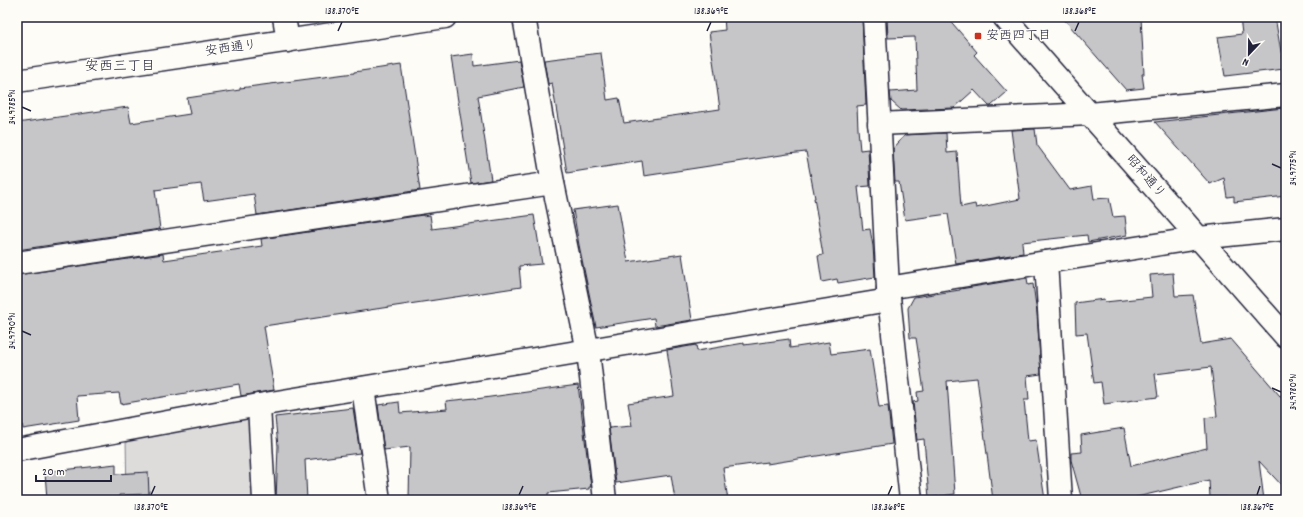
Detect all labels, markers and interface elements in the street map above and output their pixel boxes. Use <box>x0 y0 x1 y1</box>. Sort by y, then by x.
text: 138.370°E <box>325 5 359 19</box>
text: 138.369°E <box>694 5 728 19</box>
text: 138.368°E <box>1062 5 1096 19</box>
place label: 安西四丁目 <box>986 27 1051 46</box>
marker: 安西四丁目 <box>973 31 983 41</box>
north arrow <box>1229 34 1269 74</box>
street label: 安西通り <box>204 36 258 62</box>
text: N <box>1240 53 1252 70</box>
district label: 安西三丁目 <box>85 57 155 77</box>
text: 34.9785°N <box>6 89 20 125</box>
text: 34.9775°N <box>1287 150 1301 186</box>
street label: 昭和通り <box>1121 151 1169 203</box>
text: 34.9790°N <box>6 313 20 349</box>
text: 34.9780°N <box>1287 374 1301 410</box>
scale bar <box>36 457 111 483</box>
text: 20 m <box>42 464 65 481</box>
text: 138.370°E <box>134 501 168 515</box>
text: 138.369°E <box>502 501 536 515</box>
text: 138.368°E <box>871 501 905 515</box>
text: 138.367°E <box>1240 501 1274 515</box>

